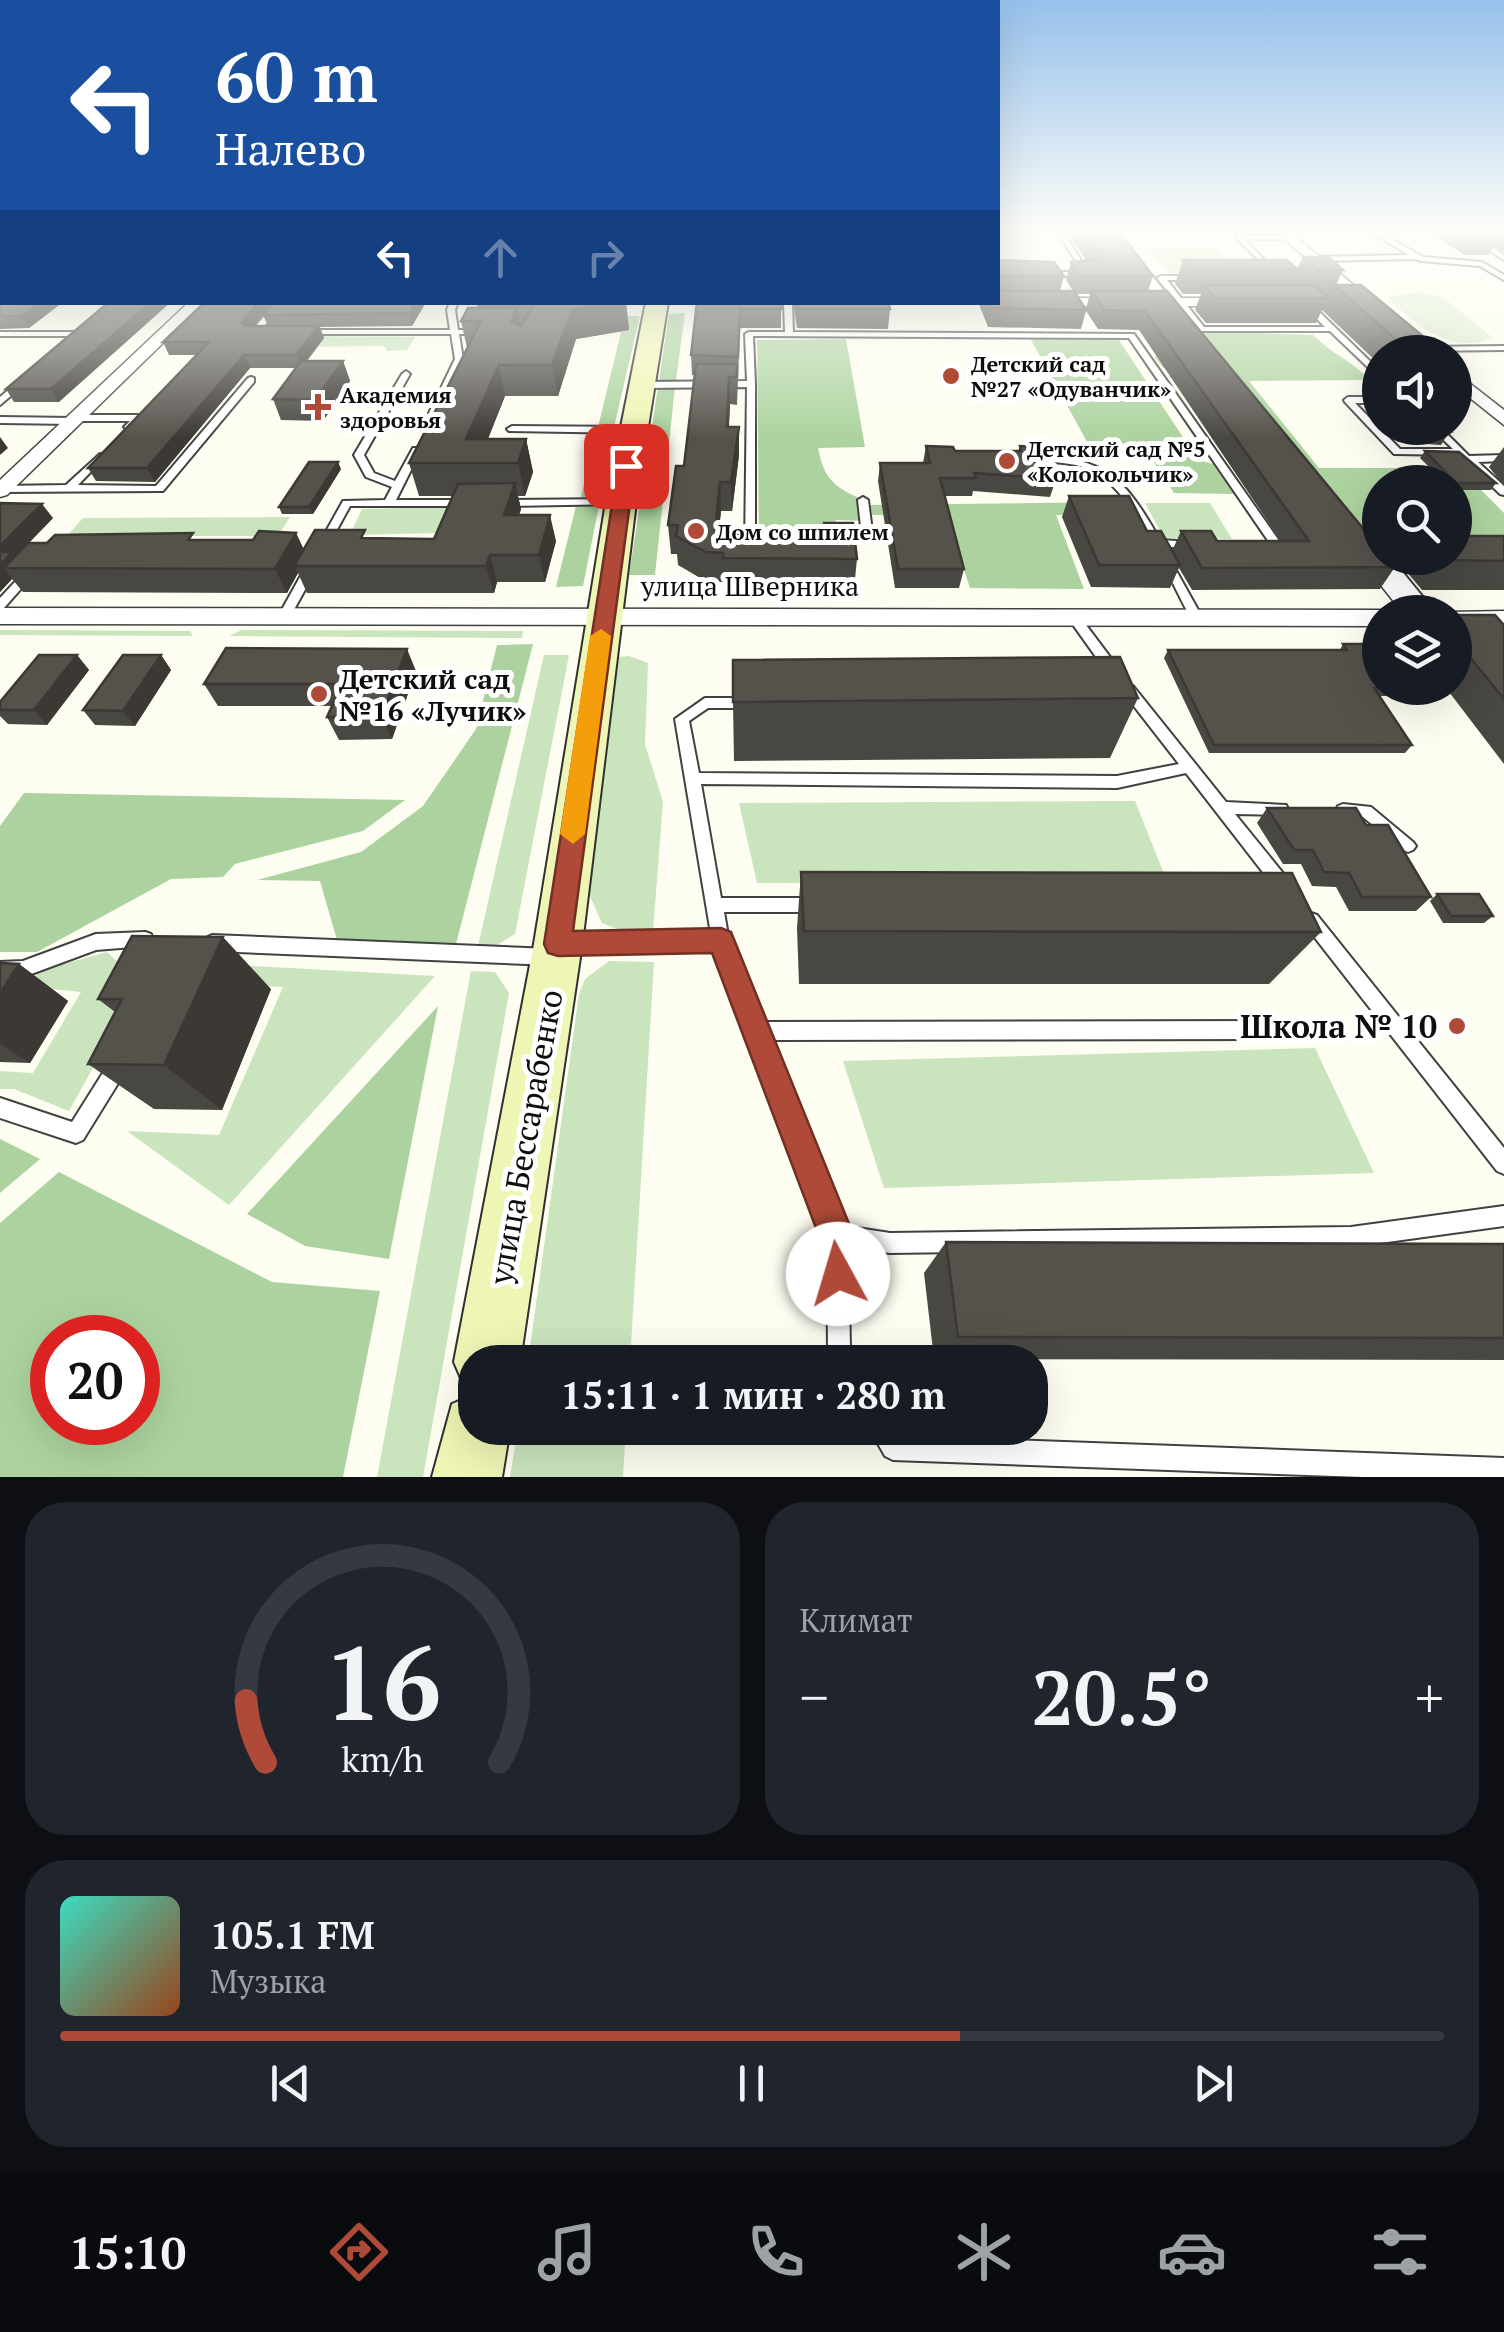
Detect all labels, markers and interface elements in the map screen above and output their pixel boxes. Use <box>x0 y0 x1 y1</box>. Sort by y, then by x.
text: 60 m <box>215 29 378 122</box>
icon: left <box>50 40 180 170</box>
text: Налево <box>215 118 366 178</box>
icon: left <box>368 230 423 285</box>
icon: ahead <box>473 230 528 285</box>
icon: right <box>578 230 633 285</box>
map controls <box>1362 335 1472 705</box>
button: sound <box>1362 335 1472 445</box>
place label: Детский сад №27 «Одуванчик» <box>971 349 1171 403</box>
marker: Детский сад №27 «Одуванчик» <box>940 365 962 387</box>
place label: Академия здоровья <box>340 380 452 434</box>
marker: Академия здоровья <box>305 394 331 420</box>
pin <box>584 424 669 509</box>
place label: Детский сад №5 «Колокольчик» <box>1027 434 1206 488</box>
icon: arrive <box>599 439 654 494</box>
marker: Детский сад №5 «Колокольчик» <box>996 450 1018 472</box>
button: search <box>1362 465 1472 575</box>
place label: Дом со шпилем <box>716 517 889 546</box>
marker: Дом со шпилем <box>685 520 707 542</box>
street label: улица Шверника <box>640 567 859 604</box>
button: layers <box>1362 595 1472 705</box>
place label: Детский сад №16 «Лучик» <box>339 660 526 729</box>
marker: Детский сад №16 «Лучик» <box>308 683 330 705</box>
street label: улица Бессарабенко <box>478 986 572 1289</box>
place label: Школа № 10 <box>1240 1005 1437 1047</box>
marker: Школа № 10 <box>1446 1015 1468 1037</box>
position arrow <box>786 1222 890 1326</box>
speed limit sign: 20 <box>30 1315 160 1445</box>
text: 15:11 · 1 мин · 280 m <box>560 1370 946 1420</box>
text: Климат <box>800 1599 913 1641</box>
text: 16 <box>323 1612 441 1750</box>
text: 20.5° <box>1032 1647 1212 1746</box>
text: − <box>800 1660 829 1733</box>
text: + <box>1415 1660 1444 1733</box>
text: km/h <box>341 1735 424 1782</box>
text: 105.1 FM <box>210 1910 375 1960</box>
text: Музыка <box>210 1960 326 2002</box>
icon: previous <box>263 2056 318 2111</box>
icon: pause <box>724 2056 779 2111</box>
icon: next <box>1186 2056 1241 2111</box>
icon: directions <box>324 2217 394 2287</box>
icon: music <box>532 2217 602 2287</box>
icon: phone <box>741 2217 811 2287</box>
icon: climate <box>949 2217 1019 2287</box>
icon: car <box>1157 2217 1227 2287</box>
icon: filters <box>1365 2217 1435 2287</box>
text: 15:10 <box>69 2222 186 2282</box>

